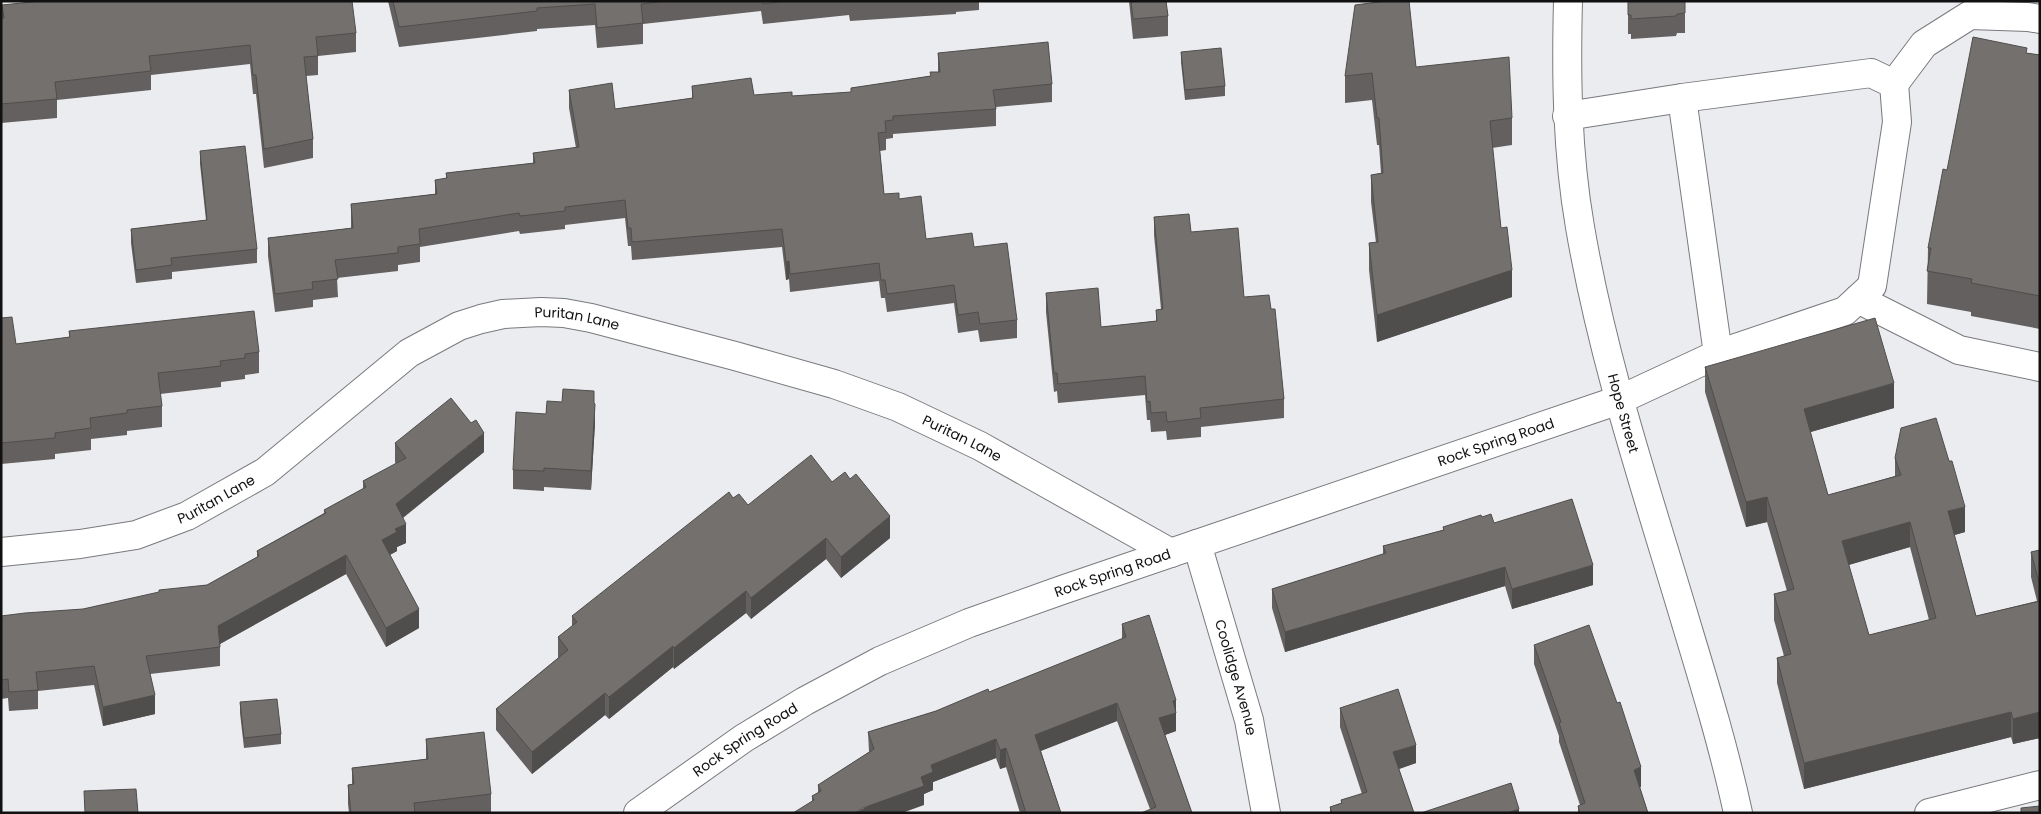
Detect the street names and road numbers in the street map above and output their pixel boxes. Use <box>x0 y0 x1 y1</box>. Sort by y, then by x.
street label: Puritan Lane <box>534 302 622 335</box>
street label: Hope Street <box>1603 371 1644 455</box>
street label: Puritan Lane <box>919 410 1006 466</box>
street label: Rock Spring Road <box>1435 413 1557 471</box>
street label: Puritan Lane <box>174 470 259 529</box>
street label: Rock Spring Road <box>1051 544 1173 602</box>
street label: Coolidge Avenue <box>1210 617 1262 737</box>
street label: Rock Spring Road <box>689 698 801 781</box>

